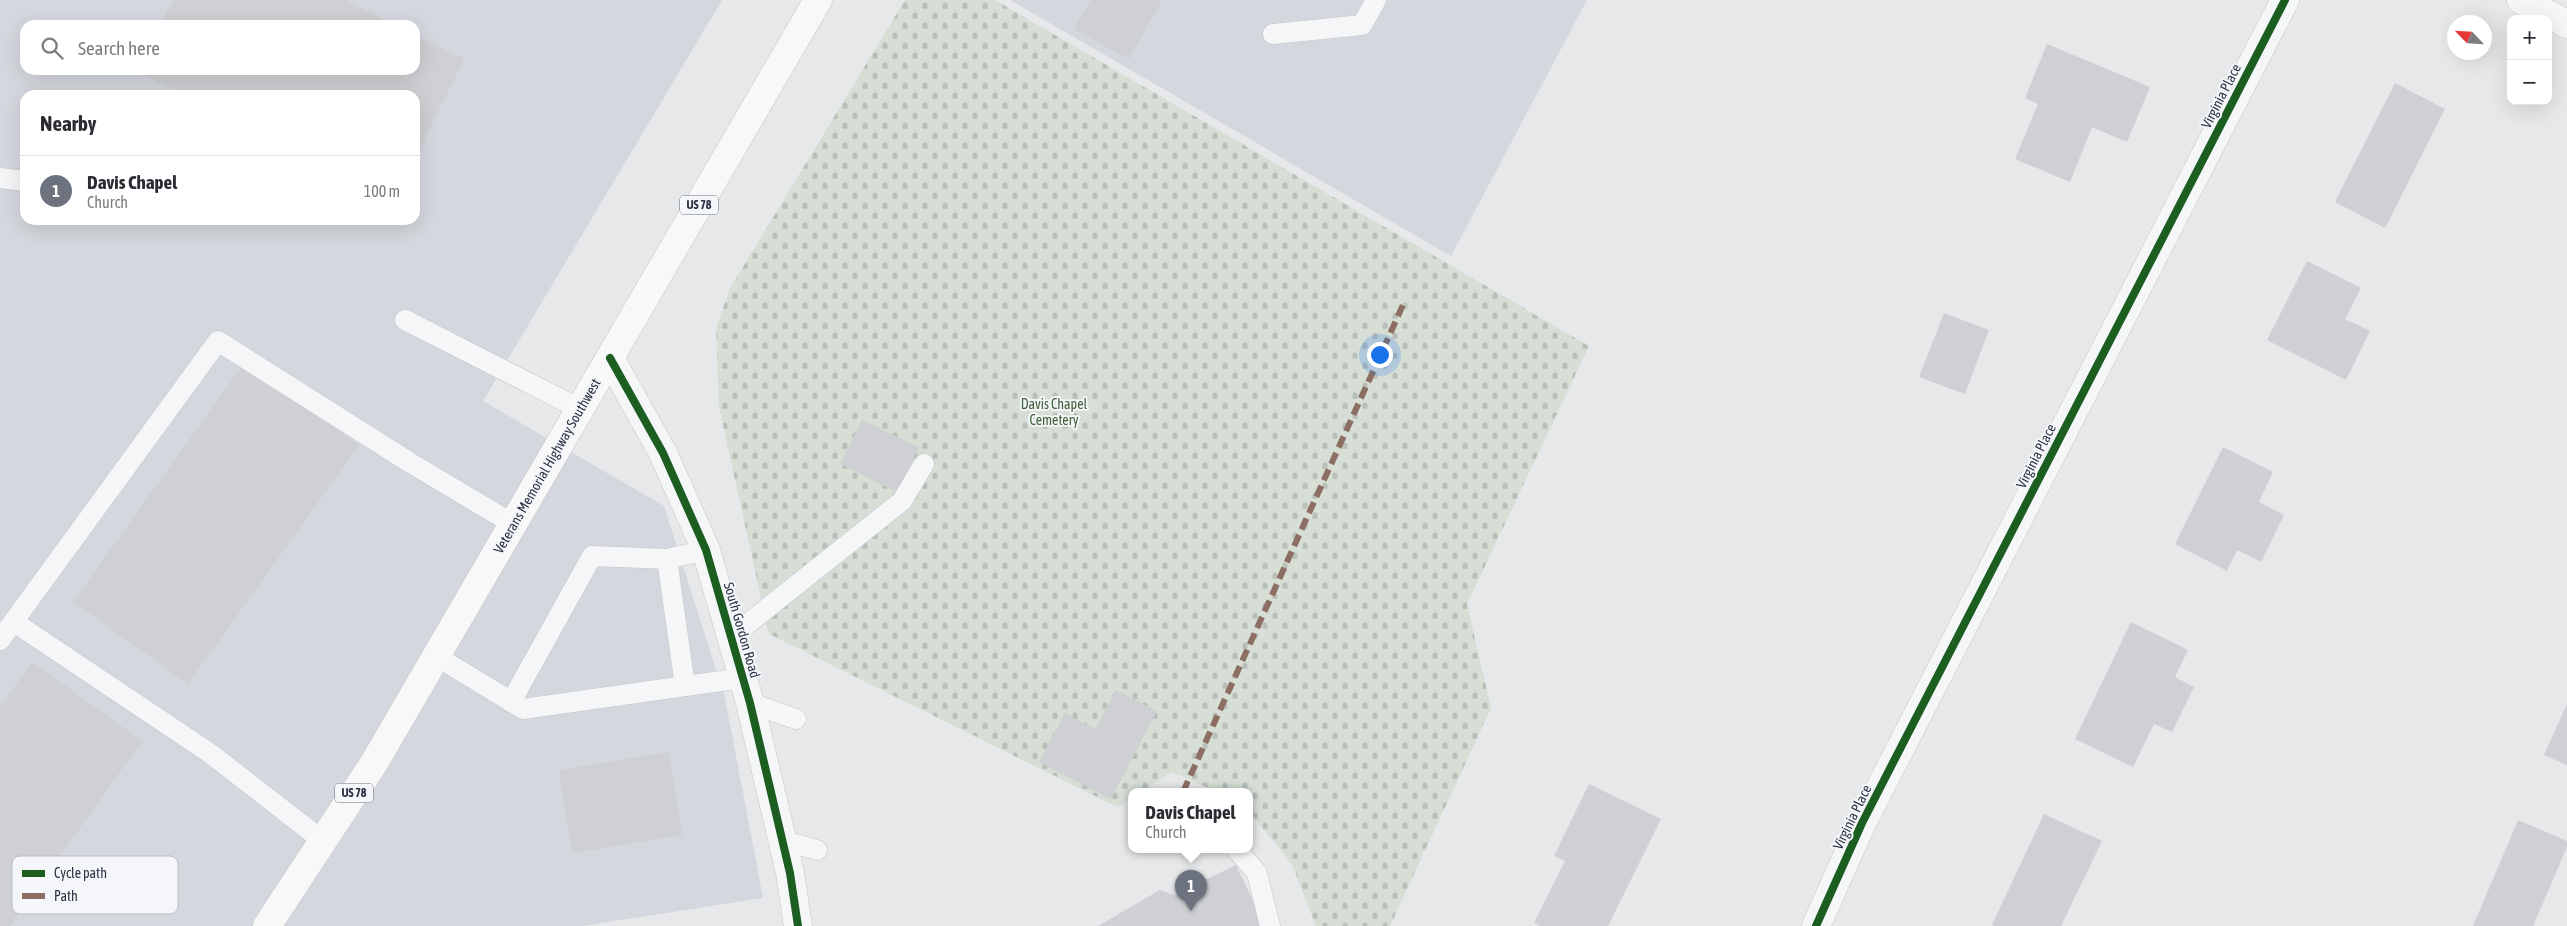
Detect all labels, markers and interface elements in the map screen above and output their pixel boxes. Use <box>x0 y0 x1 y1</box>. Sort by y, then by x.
north arrow <box>2447 15 2492 60</box>
map controls <box>2507 15 2552 105</box>
button: + <box>2507 15 2552 60</box>
search box <box>20 20 420 75</box>
icon: search <box>38 34 66 62</box>
text: Search here <box>78 37 160 59</box>
button: − <box>2507 60 2552 105</box>
street label: Virginia Place <box>2198 61 2244 131</box>
text: Nearby <box>40 111 96 135</box>
text: Davis Chapel <box>87 171 177 193</box>
text: 1 <box>52 182 60 200</box>
text: 100 m <box>364 182 400 200</box>
text: Church <box>87 193 128 211</box>
road number: US 78 <box>680 196 718 214</box>
your location <box>1367 342 1393 368</box>
street label: Veterans Memorial Highway Southwest <box>490 376 604 556</box>
park label: Davis Chapel Cemetery <box>1021 396 1088 428</box>
street label: Virginia Place <box>2013 421 2059 491</box>
street label: South Gordon Road <box>721 580 763 680</box>
street label: Virginia Place <box>1829 782 1875 852</box>
road number: US 78 <box>335 784 373 802</box>
popup <box>1128 788 1253 853</box>
text: Davis Chapel <box>1145 801 1236 823</box>
text: Church <box>1145 823 1186 841</box>
legend <box>12 856 178 914</box>
text: Cycle path <box>54 865 107 881</box>
pin: 1 <box>1175 870 1207 911</box>
text: Path <box>54 888 78 904</box>

